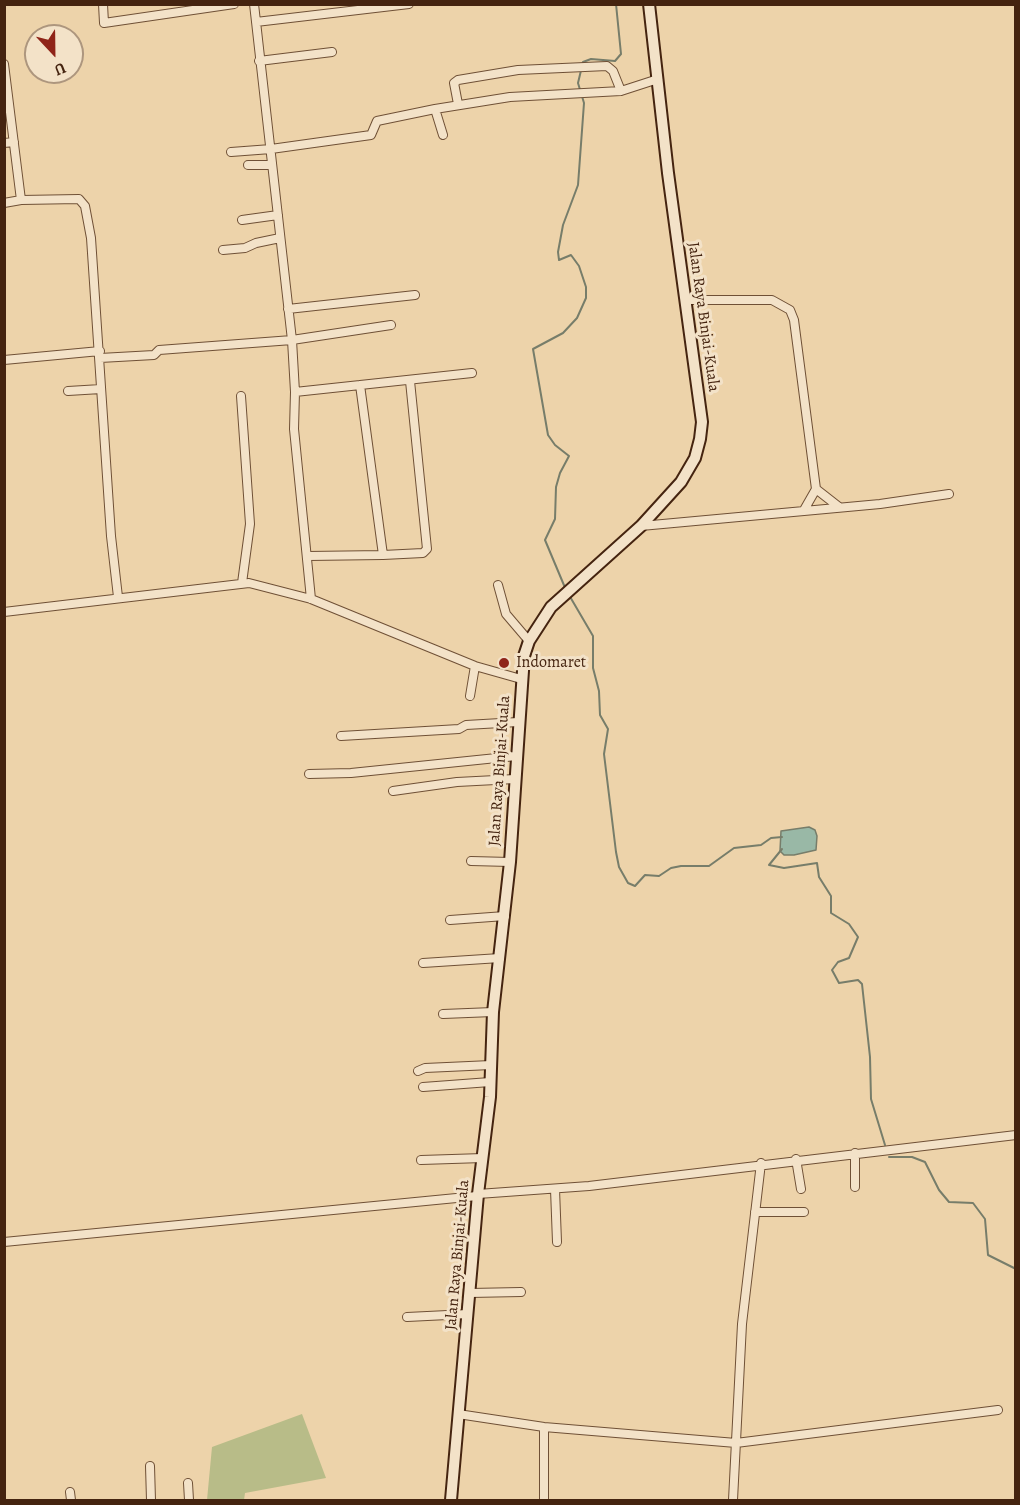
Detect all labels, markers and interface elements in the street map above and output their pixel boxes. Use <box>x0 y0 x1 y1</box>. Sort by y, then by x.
north arrow <box>24 24 84 84</box>
text: U <box>51 57 69 81</box>
street label: Jalan Raya Binjai-Kuala <box>683 241 723 393</box>
place label: Indomaret <box>516 653 586 673</box>
marker: Indomaret <box>497 656 511 670</box>
street label: Jalan Raya Binjai-Kuala <box>485 695 515 847</box>
street label: Jalan Raya Binjai-Kuala <box>442 1179 474 1331</box>

